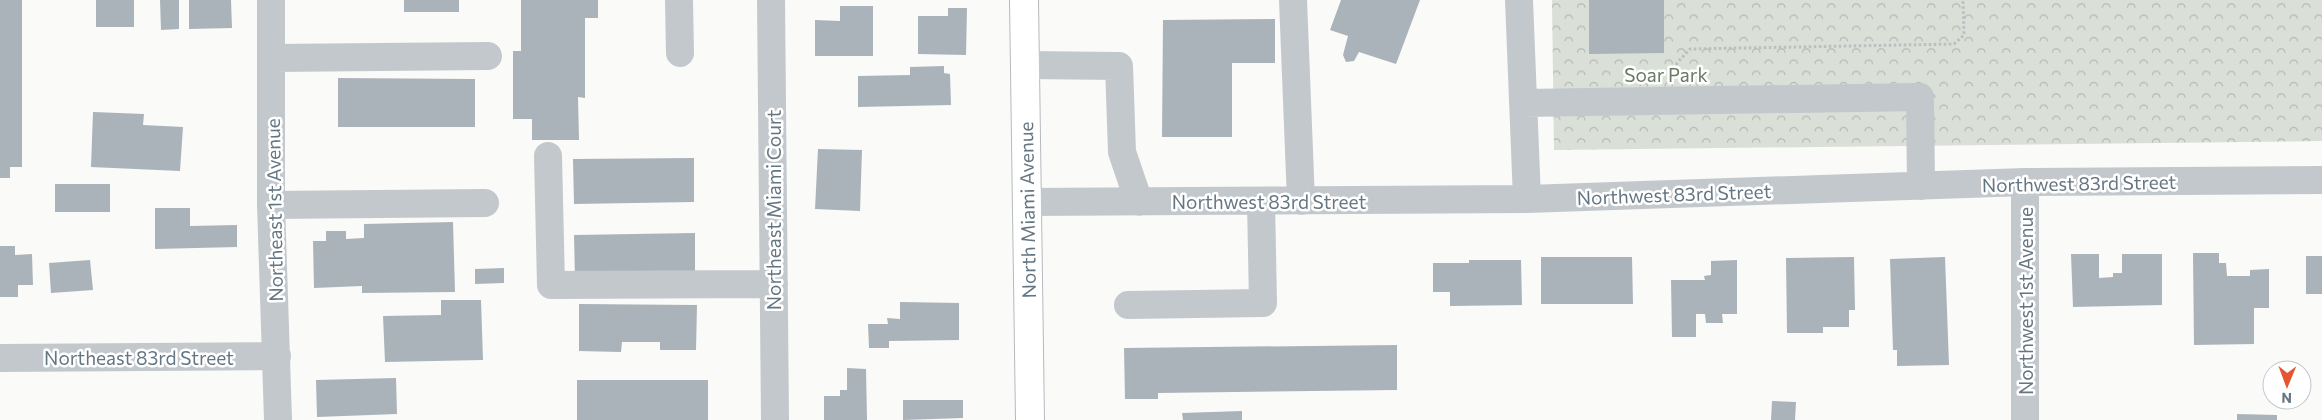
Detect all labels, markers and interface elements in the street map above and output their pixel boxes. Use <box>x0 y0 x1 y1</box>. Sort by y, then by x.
park label: Soar Park <box>1624 63 1708 86</box>
street label: Northeast Miami Court <box>762 110 785 310</box>
street label: Northeast 1st Avenue <box>261 118 287 302</box>
street label: North Miami Avenue <box>1014 121 1040 299</box>
street label: Northwest 83rd Street <box>1982 170 2177 196</box>
street label: Northwest 83rd Street <box>1576 179 1772 209</box>
street label: Northwest 83rd Street <box>1172 190 1366 213</box>
street label: Northwest 1st Avenue <box>2014 207 2037 395</box>
street label: Northeast 83rd Street <box>44 346 234 369</box>
north arrow <box>2262 360 2312 410</box>
text: N <box>2281 390 2292 407</box>

